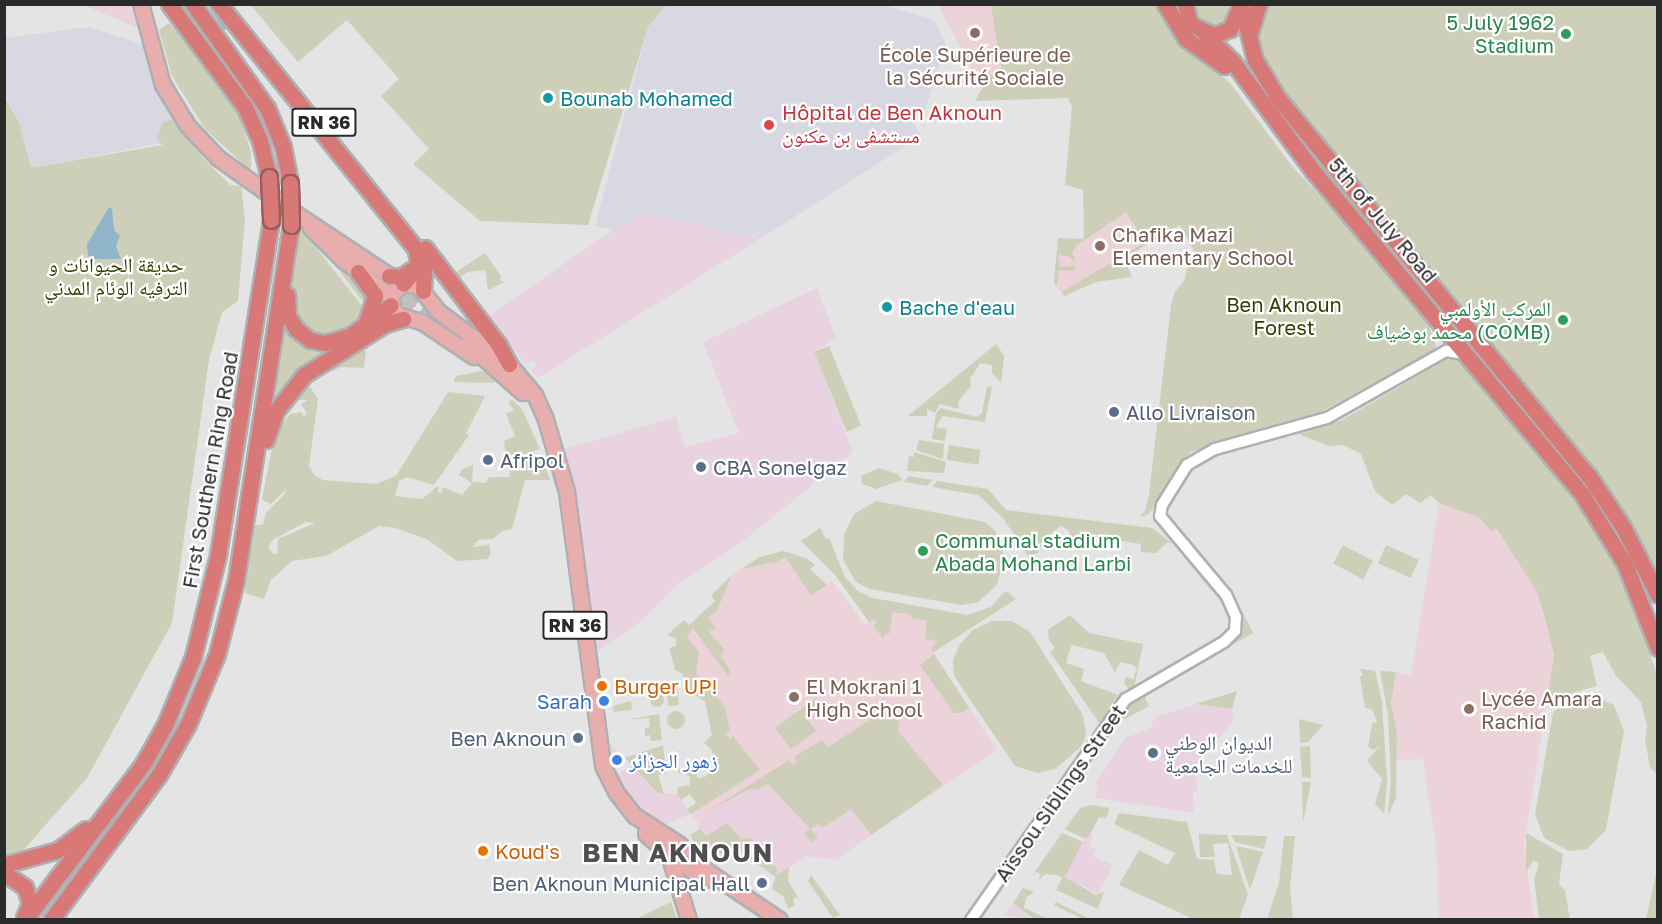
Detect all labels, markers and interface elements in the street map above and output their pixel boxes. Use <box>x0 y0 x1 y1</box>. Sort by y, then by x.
place label: 5 July 1962 Stadium <box>1447 11 1554 58</box>
marker: École Supérieure de la Sécurité Sociale <box>968 26 982 40</box>
marker: 5 July 1962 Stadium <box>1559 27 1573 41</box>
place label: École Supérieure de la Sécurité Sociale <box>879 42 1071 89</box>
place label: Bounab Mohamed <box>560 86 733 110</box>
marker: Bounab Mohamed <box>541 91 555 105</box>
place label: Hôpital de Ben Aknoun مستشفى بن عكنون <box>782 101 1002 148</box>
road number: RN 36 <box>291 107 357 137</box>
marker: Hôpital de Ben Aknoun مستشفى بن عكنون <box>760 116 778 134</box>
street label: 5th of July Road <box>1324 153 1442 287</box>
place label: Chafika Mazi Elementary School <box>1112 222 1294 269</box>
marker: Chafika Mazi Elementary School <box>1093 239 1107 253</box>
park label: حديقة الحيوانات و الترفيه الوئام المدني <box>44 252 188 299</box>
park label: Ben Aknoun Forest <box>1226 292 1342 339</box>
place label: Bache d'eau <box>899 295 1015 319</box>
place label: المركب الأولمبي محمد بوضياف (COMB) <box>1367 296 1551 343</box>
marker: Bache d'eau <box>880 300 894 314</box>
marker: المركب الأولمبي محمد بوضياف (COMB) <box>1556 313 1570 327</box>
street label: First Southern Ring Road <box>177 350 243 590</box>
place label: Allo Livraison <box>1126 400 1256 424</box>
marker: Allo Livraison <box>1107 405 1121 419</box>
place label: Afripol <box>500 448 564 472</box>
marker: Afripol <box>481 453 495 467</box>
place label: CBA Sonelgaz <box>713 455 847 479</box>
marker: CBA Sonelgaz <box>694 460 708 474</box>
place label: Communal stadium Abada Mohand Larbi <box>935 528 1131 575</box>
marker: Communal stadium Abada Mohand Larbi <box>916 544 930 558</box>
road number: RN 36 <box>542 610 608 640</box>
place label: Burger UP! <box>614 674 717 698</box>
place label: El Mokrani 1 High School <box>806 674 923 721</box>
marker: Burger UP! <box>595 679 609 693</box>
place label: Lycée Amara Rachid <box>1481 686 1602 733</box>
place label: Sarah <box>537 689 592 713</box>
marker: El Mokrani 1 High School <box>787 690 801 704</box>
marker: Sarah <box>597 694 611 708</box>
street label: Aïssou Siblings Street <box>990 700 1130 886</box>
marker: Lycée Amara Rachid <box>1462 702 1476 716</box>
place label: Ben Aknoun <box>450 726 566 750</box>
place label: الديوان الوطني للخدمات الجامعية <box>1165 730 1293 777</box>
marker: Ben Aknoun <box>571 731 585 745</box>
marker: الديوان الوطني للخدمات الجامعية <box>1146 746 1160 760</box>
place label: زهور الجزائر <box>629 748 718 772</box>
marker: زهور الجزائر <box>610 753 624 767</box>
district label: BEN AKNOUN <box>582 837 774 869</box>
place label: Koud's <box>495 839 560 863</box>
marker: Koud's <box>476 844 490 858</box>
place label: Ben Aknoun Municipal Hall <box>492 871 750 895</box>
marker: Ben Aknoun Municipal Hall <box>755 876 769 890</box>

